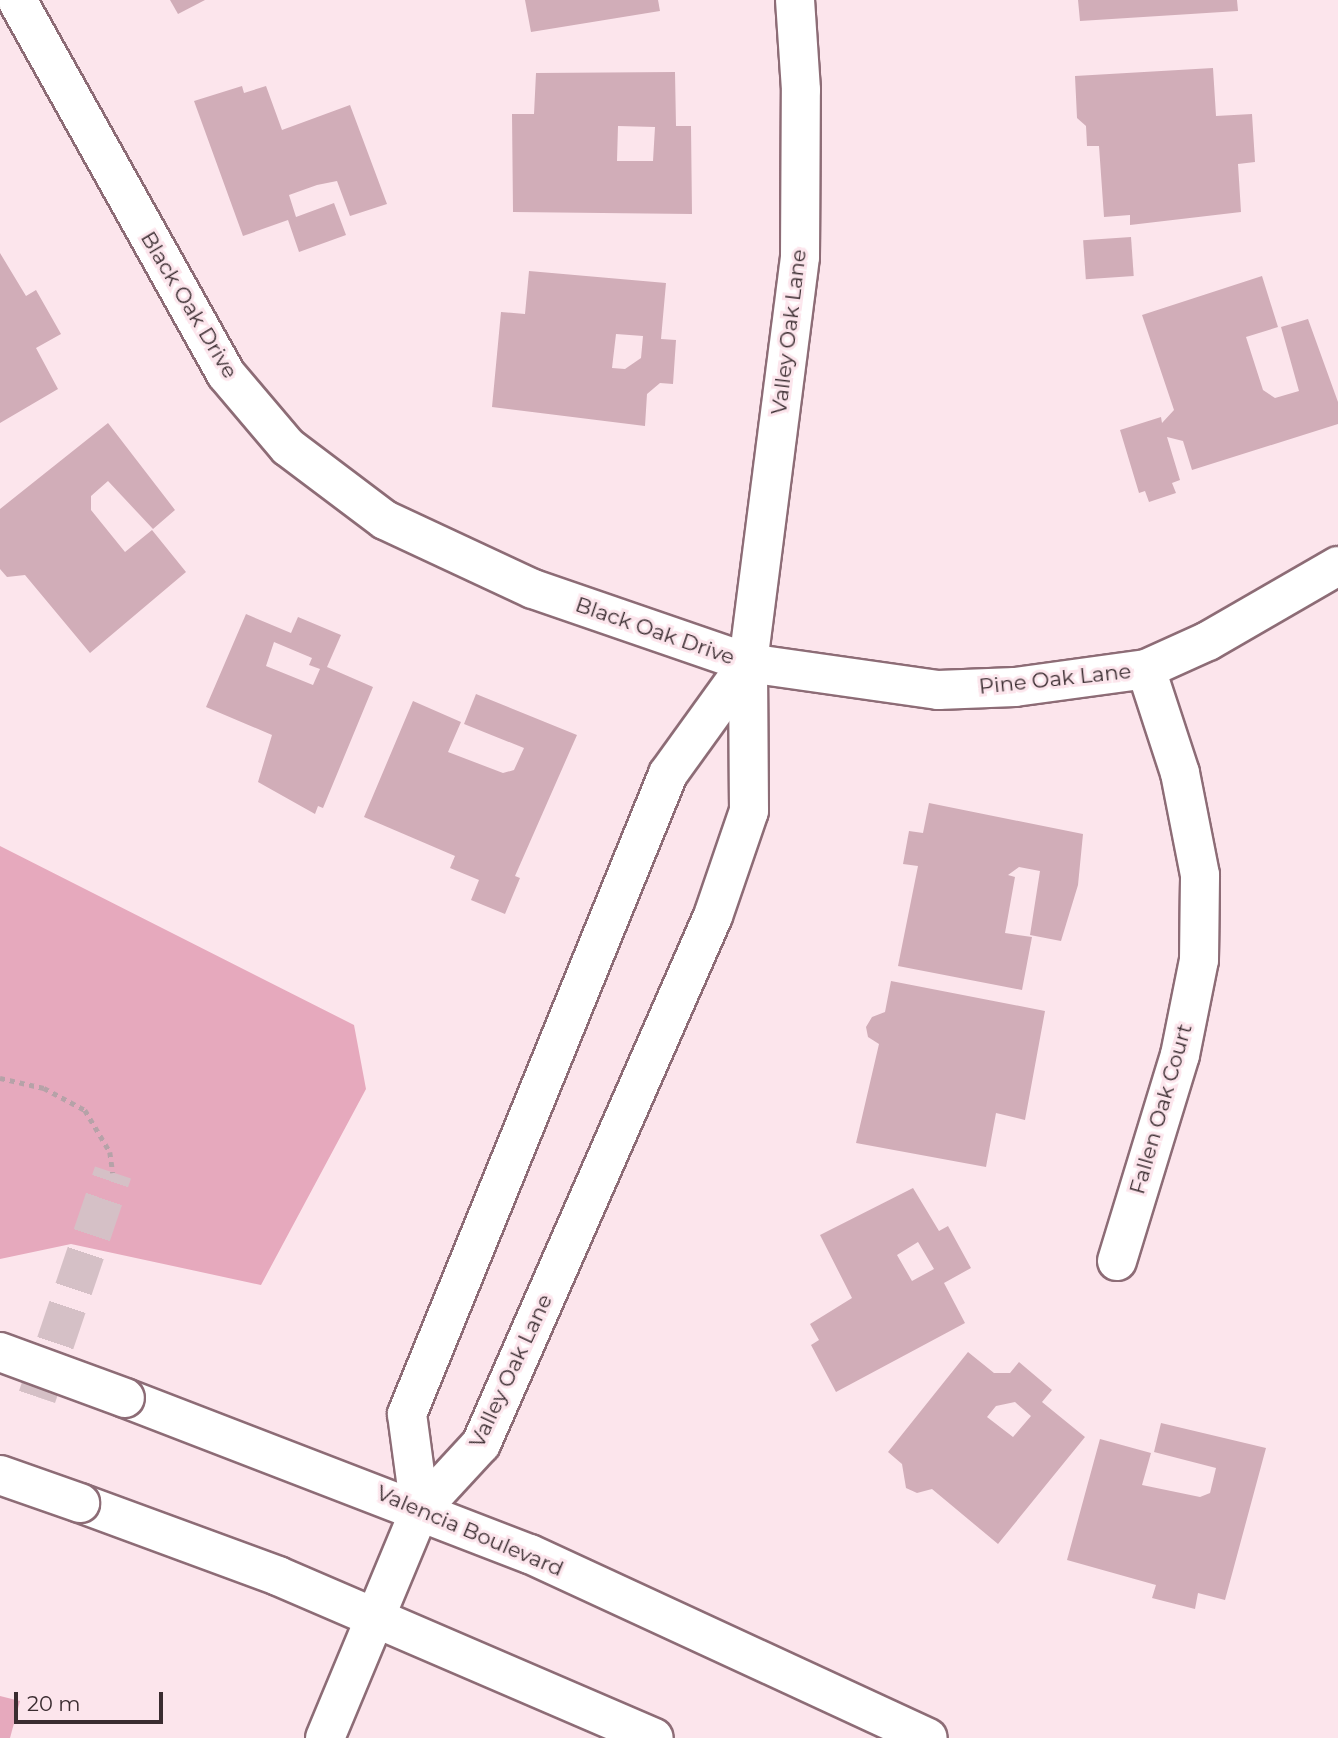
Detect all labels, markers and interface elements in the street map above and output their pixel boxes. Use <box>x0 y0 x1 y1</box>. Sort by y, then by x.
street label: Black Oak Drive <box>135 227 243 383</box>
street label: Valley Oak Lane <box>766 248 812 416</box>
street label: Black Oak Drive <box>572 592 738 670</box>
street label: Pine Oak Lane <box>978 658 1132 700</box>
street label: Fallen Oak Court <box>1125 1021 1197 1197</box>
street label: Valley Oak Lane <box>464 1290 558 1452</box>
street label: Valencia Boulevard <box>373 1480 567 1582</box>
scale bar <box>18 1678 166 1722</box>
text: 20 m <box>27 1691 81 1716</box>

